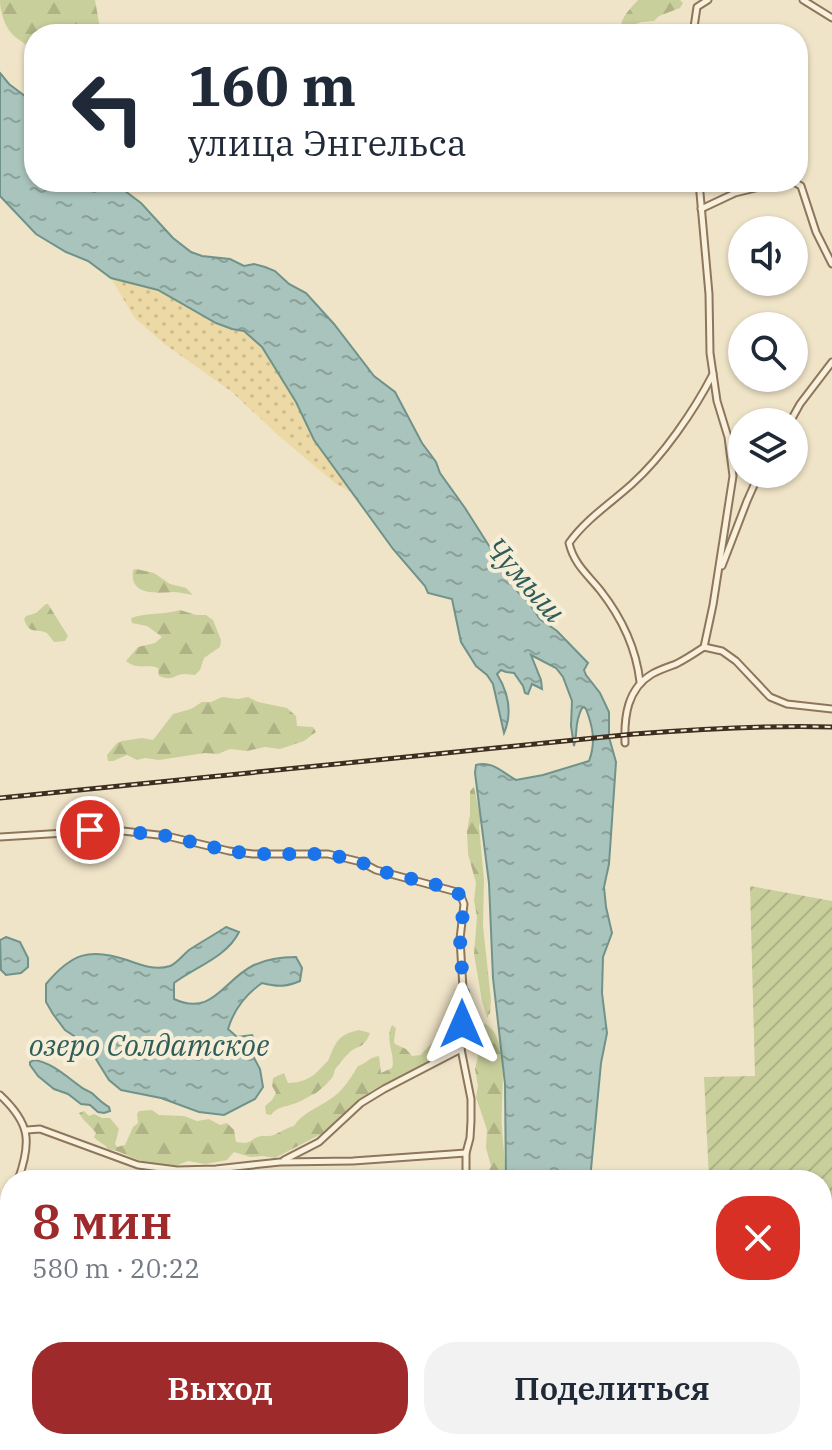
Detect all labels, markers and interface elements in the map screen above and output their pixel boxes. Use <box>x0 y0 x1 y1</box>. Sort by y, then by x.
text: 160 m <box>188 49 356 121</box>
icon: left <box>56 56 160 160</box>
text: улица Энгельса <box>188 119 467 166</box>
map controls <box>728 216 808 488</box>
button: sound <box>728 216 808 296</box>
button: search <box>728 312 808 392</box>
button: layers <box>728 408 808 488</box>
water label: Чумыш <box>477 528 575 630</box>
pin <box>56 796 124 864</box>
icon: arrive <box>68 808 112 852</box>
position arrow <box>420 982 504 1066</box>
water label: озеро Солдатское <box>29 1025 269 1064</box>
text: 8 мин <box>32 1190 172 1252</box>
button: close <box>716 1196 800 1280</box>
text: 580 m · 20:22 <box>32 1251 200 1285</box>
button: Выход <box>32 1342 408 1434</box>
button: Поделиться <box>424 1342 800 1434</box>

